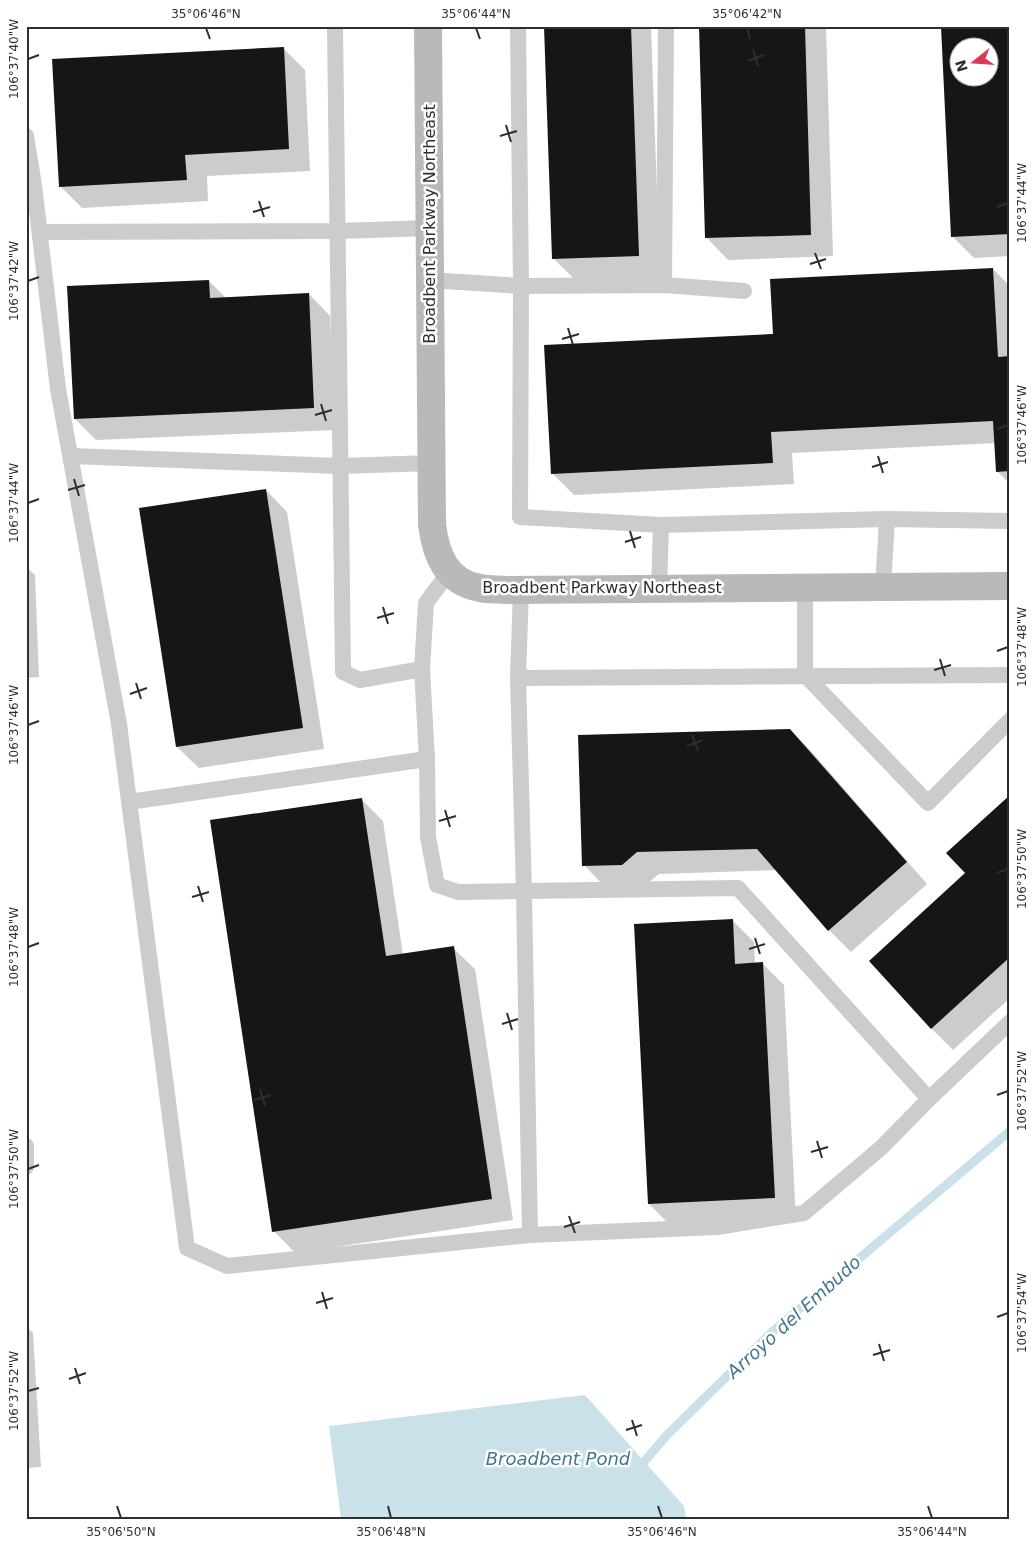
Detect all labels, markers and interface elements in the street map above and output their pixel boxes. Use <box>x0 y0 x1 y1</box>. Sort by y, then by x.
text: 35°06'46"N <box>171 7 241 21</box>
text: 35°06'44"N <box>441 7 511 21</box>
text: 35°06'42"N <box>712 7 782 21</box>
text: 106°37'40"W <box>7 19 21 99</box>
north arrow <box>948 38 998 88</box>
text: N <box>952 58 971 74</box>
street label: Broadbent Parkway Northeast <box>420 104 439 344</box>
text: 106°37'44"W <box>1015 163 1029 243</box>
text: 106°37'42"W <box>7 241 21 321</box>
text: 106°37'46"W <box>1015 385 1029 465</box>
text: 106°37'44"W <box>7 463 21 543</box>
street label: Broadbent Parkway Northeast <box>482 578 722 597</box>
text: 106°37'48"W <box>1015 607 1029 687</box>
text: 106°37'46"W <box>7 685 21 765</box>
text: 106°37'50"W <box>1015 829 1029 909</box>
text: 106°37'48"W <box>7 907 21 987</box>
text: 106°37'52"W <box>1015 1051 1029 1131</box>
text: 106°37'50"W <box>7 1129 21 1209</box>
water label: Arroyo del Embudo <box>722 1251 865 1383</box>
text: 106°37'54"W <box>1015 1273 1029 1353</box>
text: 106°37'52"W <box>7 1351 21 1431</box>
water label: Broadbent Pond <box>486 1448 631 1469</box>
text: 35°06'50"N <box>86 1525 156 1539</box>
text: 35°06'48"N <box>356 1525 426 1539</box>
text: 35°06'46"N <box>627 1525 697 1539</box>
text: 35°06'44"N <box>897 1525 967 1539</box>

